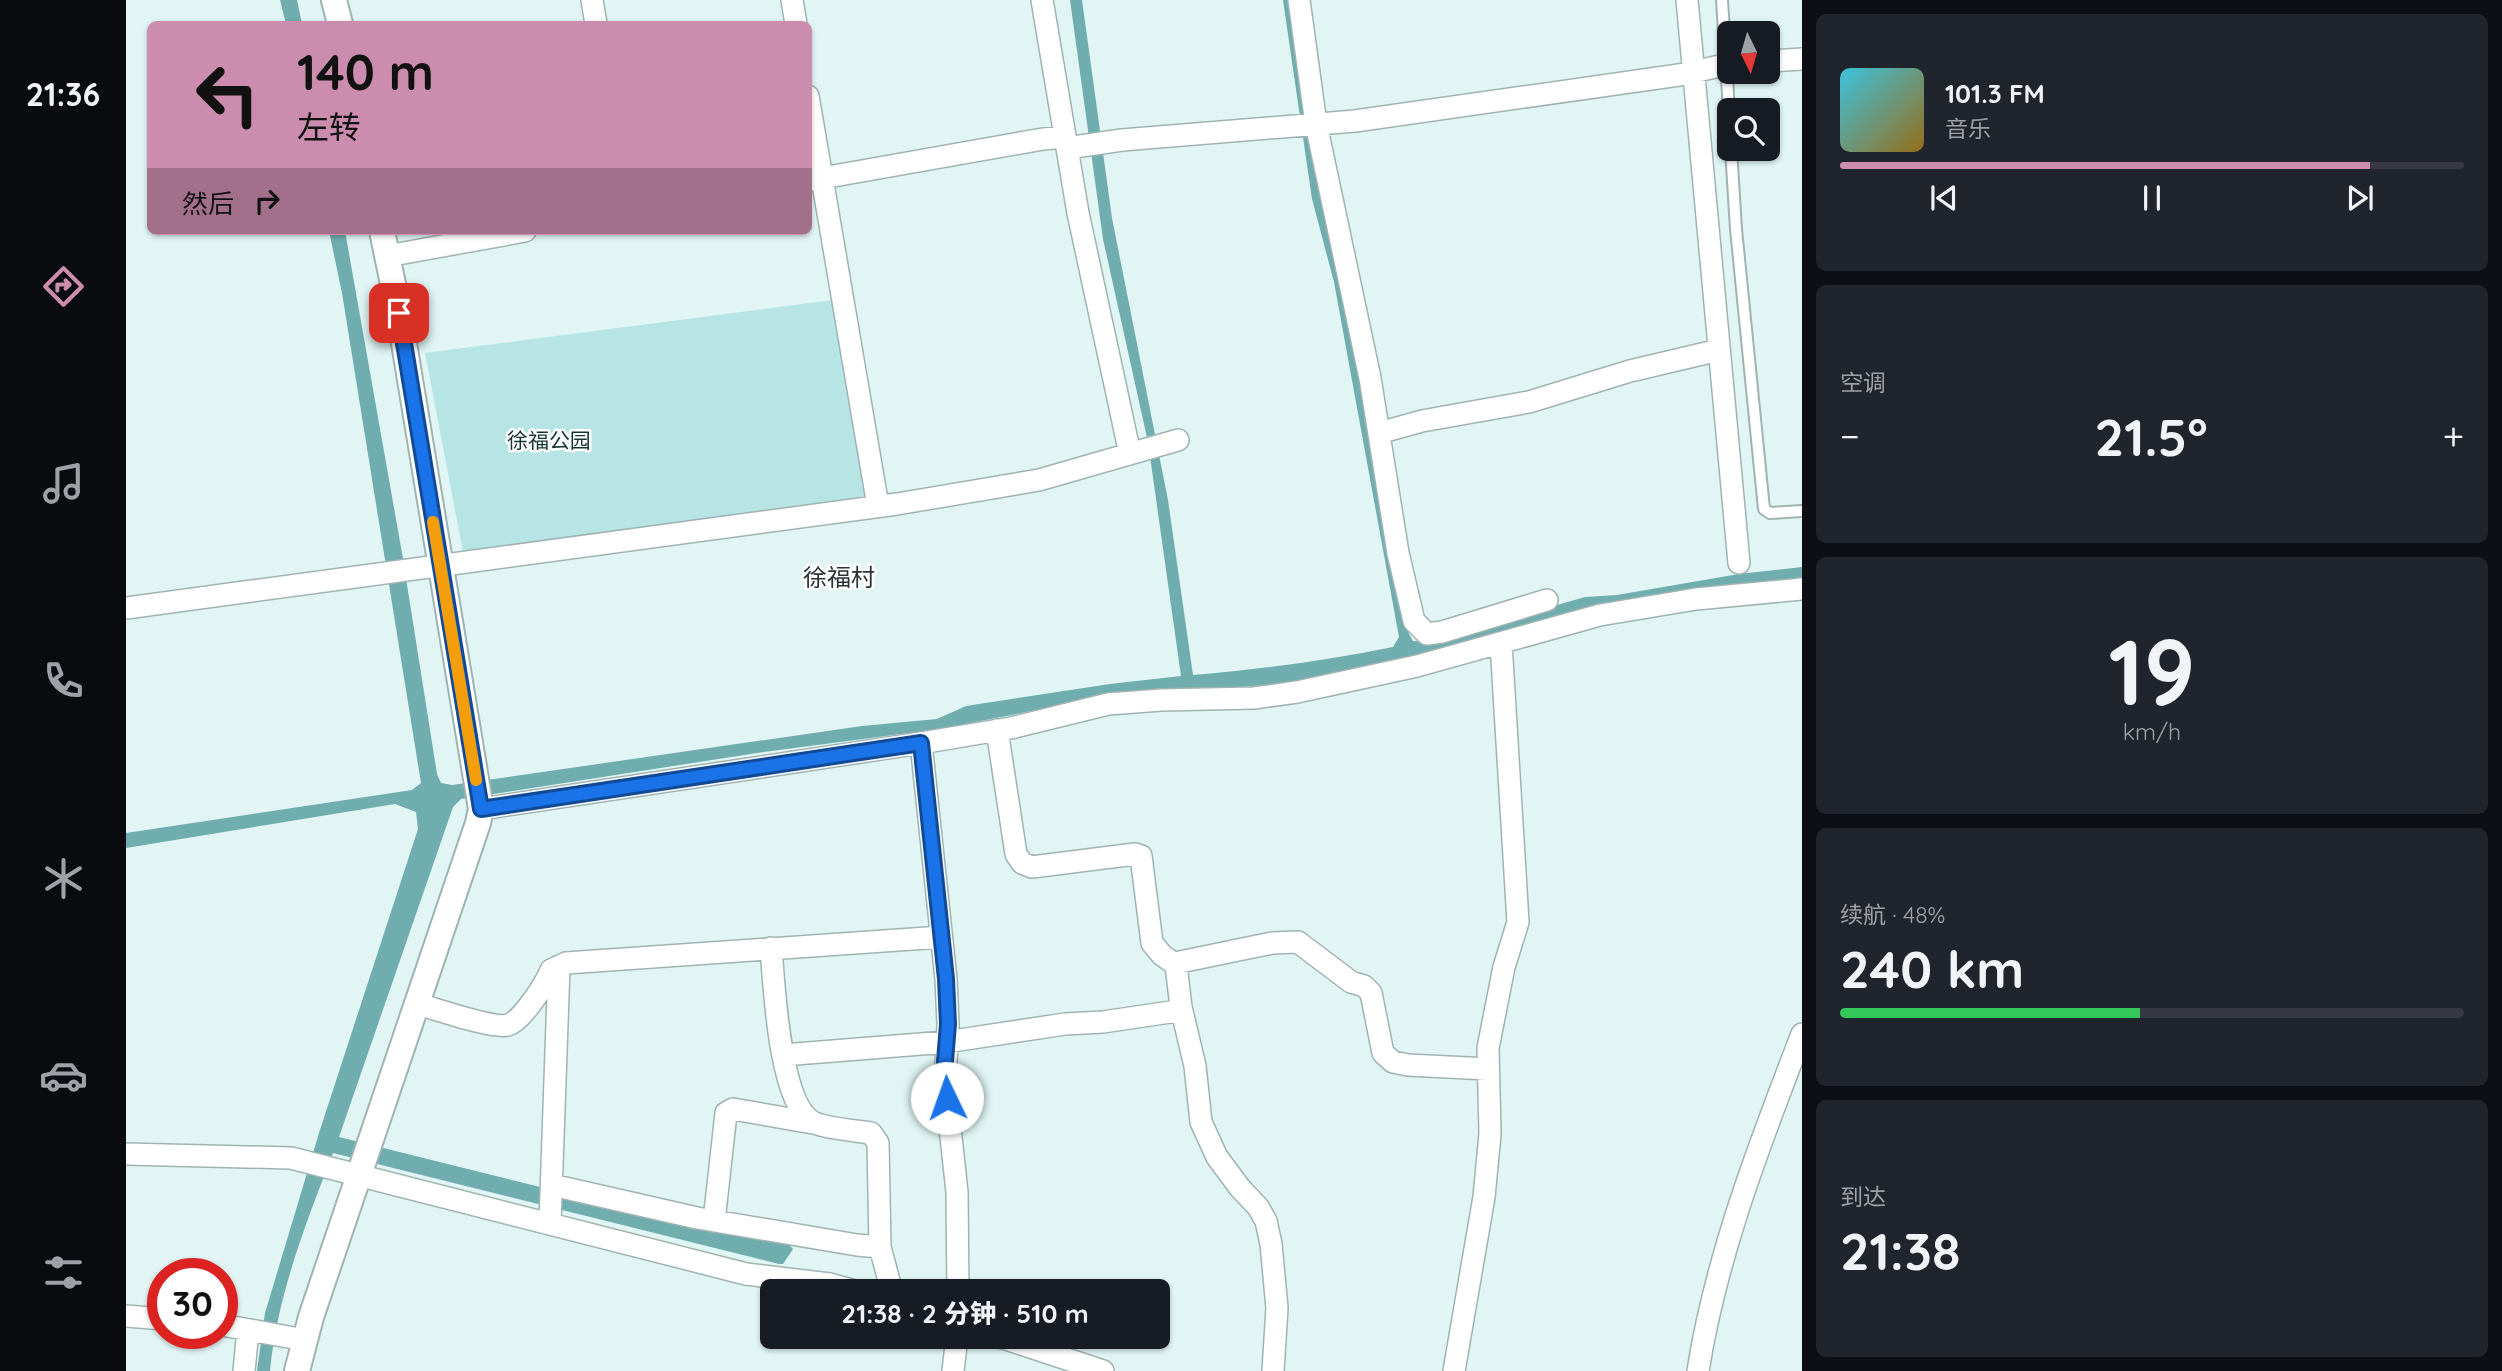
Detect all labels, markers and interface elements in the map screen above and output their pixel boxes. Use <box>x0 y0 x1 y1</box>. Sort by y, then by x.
north arrow <box>1717 21 1780 84</box>
map controls <box>1717 21 1780 161</box>
text: 140 m <box>297 41 434 102</box>
icon: left <box>182 49 273 140</box>
text: 21:36 <box>26 74 100 114</box>
text: 101.3 FM <box>1945 77 2045 110</box>
button: search <box>1717 98 1780 161</box>
text: 左转 <box>297 107 361 147</box>
text: 音乐 <box>1945 114 1991 143</box>
icon: previous <box>1925 179 1963 217</box>
icon: pause <box>2133 179 2171 217</box>
icon: next <box>2341 179 2379 217</box>
icon: right <box>248 182 286 220</box>
text: 然后 <box>182 187 234 220</box>
icon: directions <box>39 262 88 311</box>
pin <box>369 283 429 343</box>
icon: arrive <box>380 294 418 332</box>
text: 空调 <box>1840 368 1886 397</box>
text: 21.5° <box>2095 404 2208 469</box>
text: − <box>1840 412 1860 460</box>
text: + <box>2443 412 2464 460</box>
park label: 徐福公园 <box>507 427 591 453</box>
icon: music <box>39 459 88 508</box>
district label: 徐福村 <box>803 562 875 592</box>
text: 19 <box>2108 614 2196 728</box>
icon: phone <box>39 656 88 705</box>
text: km/h <box>2123 717 2181 746</box>
icon: climate <box>39 854 88 903</box>
text: 续航 · 48% <box>1840 900 1945 929</box>
text: 240 km <box>1840 936 2024 1001</box>
icon: car <box>39 1051 88 1100</box>
position arrow <box>910 1061 984 1135</box>
text: 到达 <box>1840 1182 1886 1211</box>
text: 21:38 <box>1840 1218 1960 1283</box>
icon: filters <box>39 1248 88 1297</box>
speed limit sign: 30 <box>147 1258 238 1349</box>
text: 21:38 · 2 分钟 · 510 m <box>841 1297 1089 1330</box>

